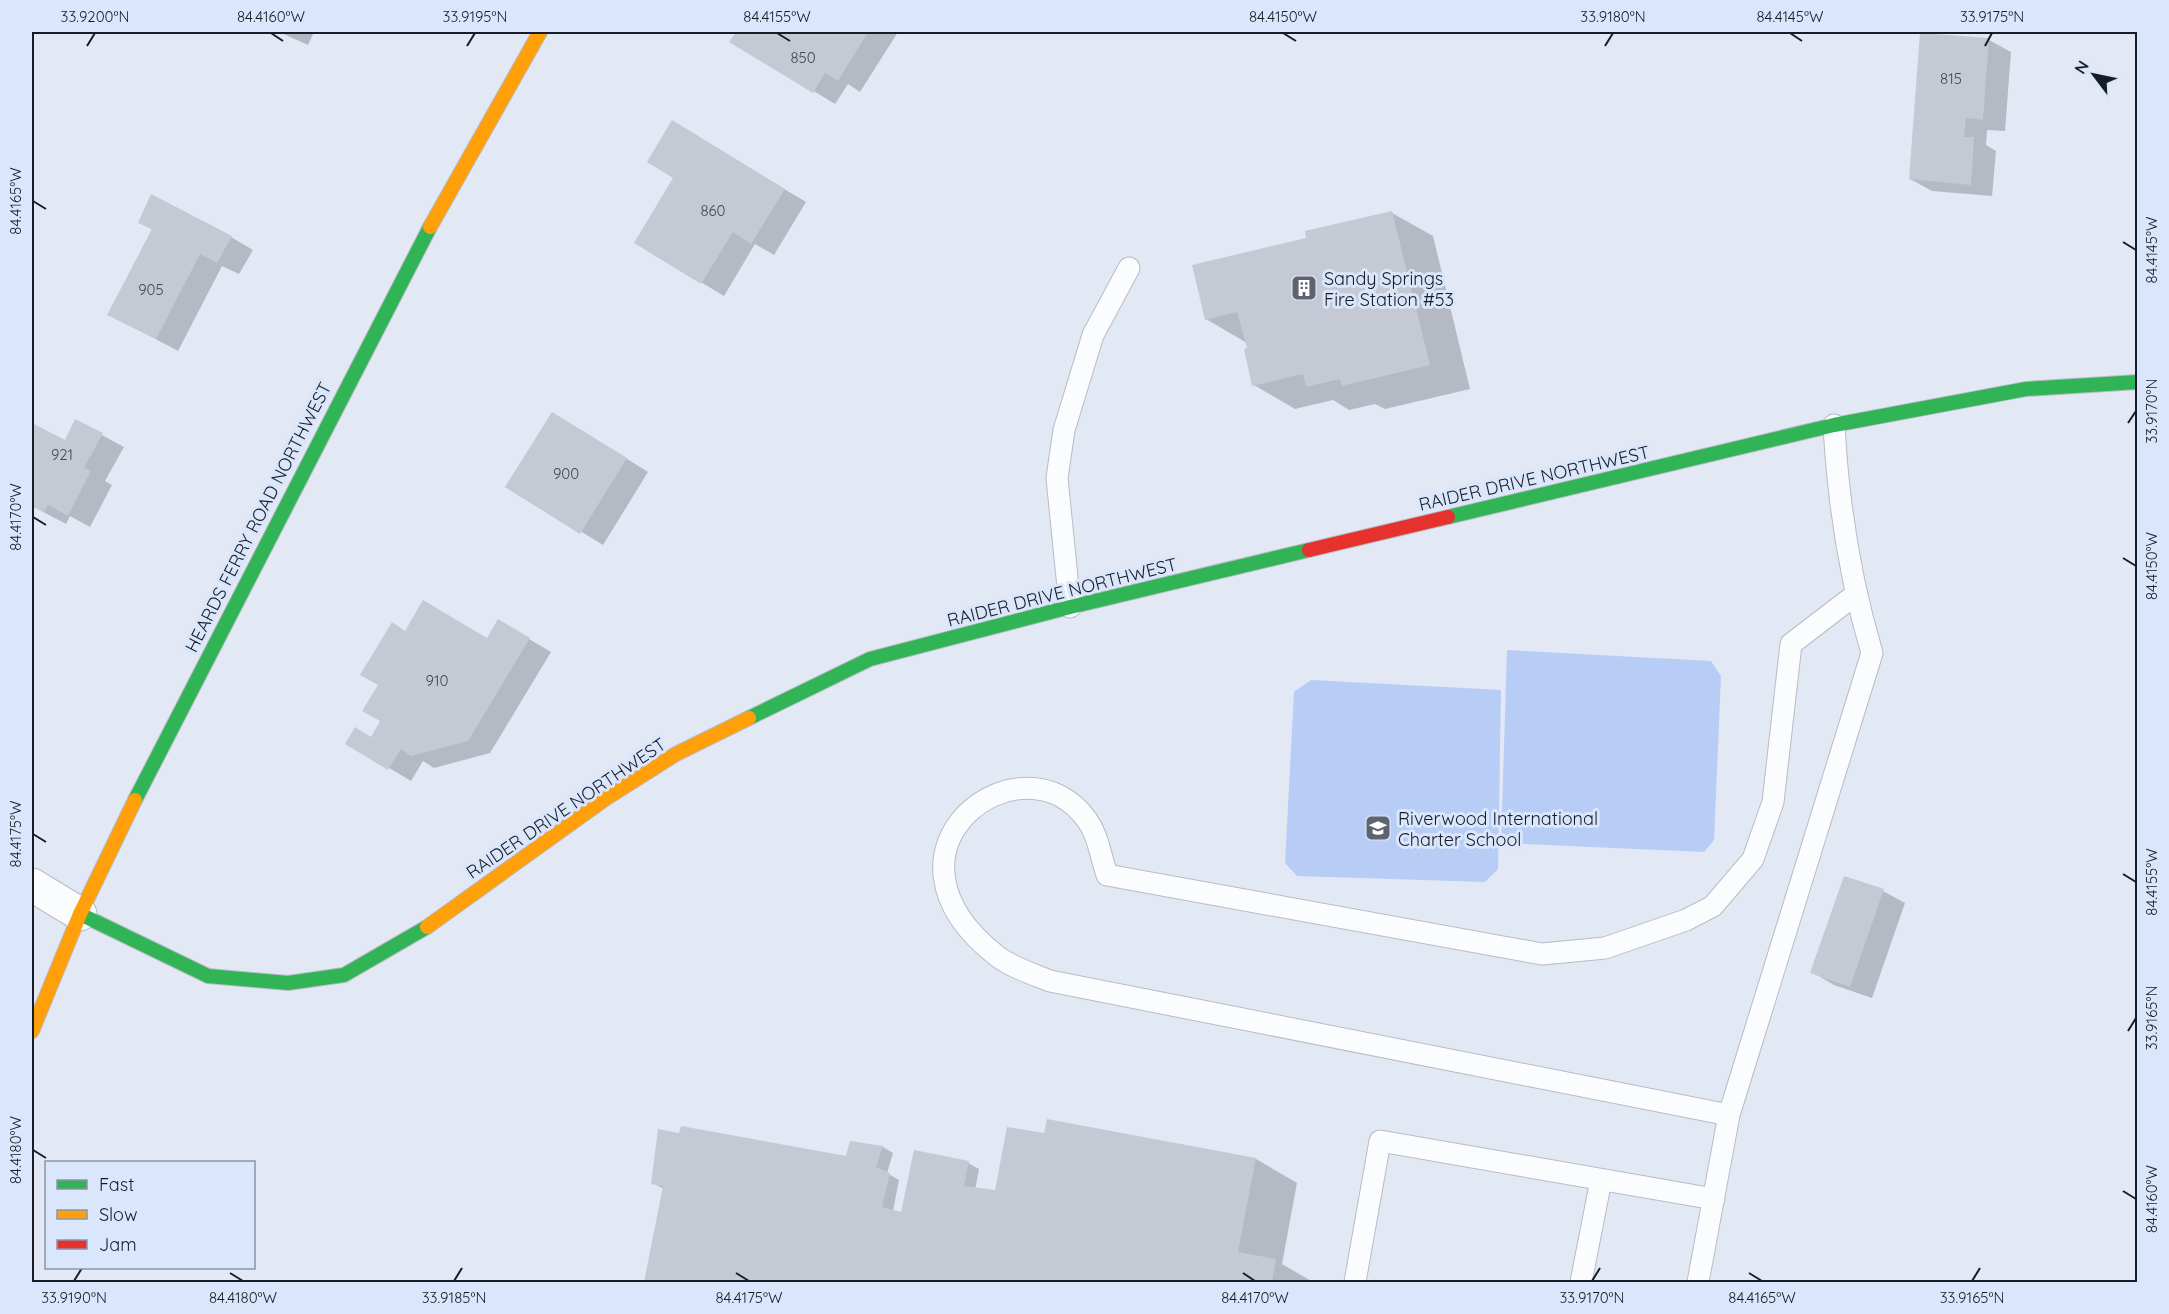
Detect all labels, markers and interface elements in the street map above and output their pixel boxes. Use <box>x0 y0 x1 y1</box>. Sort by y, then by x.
text: 33.9200°N <box>61 7 129 26</box>
text: 84.4160°W <box>237 7 306 26</box>
text: 33.9195°N <box>443 7 507 26</box>
text: 84.4155°W <box>743 7 811 26</box>
text: 84.4150°W <box>1249 7 1318 26</box>
text: 33.9180°N <box>1580 7 1646 26</box>
text: 84.4145°W <box>1756 7 1824 26</box>
text: 33.9175°N <box>1960 7 2024 26</box>
north arrow <box>2064 45 2124 105</box>
house number: 850 <box>790 48 816 67</box>
text: N <box>2070 57 2093 77</box>
house number: 815 <box>1940 69 1962 88</box>
text: 84.4165°W <box>6 167 25 235</box>
house number: 860 <box>700 201 726 220</box>
text: 84.4145°W <box>2142 216 2161 284</box>
place label: Sandy Springs Fire Station #53 <box>1324 267 1454 311</box>
building icon: Sandy Springs Fire Station #53 <box>1289 273 1319 303</box>
house number: 905 <box>138 280 164 299</box>
street label: HEARDS FERRY ROAD NORTHWEST <box>180 378 336 656</box>
text: 33.9170°N <box>2142 379 2161 444</box>
street label: RAIDER DRIVE NORTHWEST <box>1416 440 1652 516</box>
house number: 921 <box>51 445 73 464</box>
house number: 900 <box>553 464 579 483</box>
text: 84.4170°W <box>6 483 25 551</box>
text: 84.4150°W <box>2142 531 2161 600</box>
street label: RAIDER DRIVE NORTHWEST <box>945 552 1179 632</box>
house number: 910 <box>426 671 449 690</box>
street label: RAIDER DRIVE NORTHWEST <box>462 732 670 884</box>
text: 84.4175°W <box>6 800 25 867</box>
place label: Riverwood International Charter School <box>1398 807 1598 851</box>
school or university icon: Riverwood International Charter School <box>1363 813 1393 843</box>
text: 84.4155°W <box>2142 848 2161 916</box>
text: 33.9165°N <box>2142 986 2161 1050</box>
text: 84.4180°W <box>6 1115 25 1184</box>
legend <box>45 1161 255 1269</box>
text: 84.4160°W <box>2142 1164 2161 1233</box>
text: Fast <box>99 1173 134 1196</box>
text: Slow <box>99 1203 137 1226</box>
text: Jam <box>99 1233 137 1256</box>
text: 33.9190°N <box>41 1288 107 1307</box>
text: 84.4180°W <box>209 1288 278 1307</box>
text: 33.9185°N <box>422 1288 486 1307</box>
text: 84.4175°W <box>716 1288 783 1307</box>
text: 84.4170°W <box>1221 1288 1289 1307</box>
text: 33.9170°N <box>1560 1288 1625 1307</box>
text: 84.4165°W <box>1728 1288 1796 1307</box>
text: 33.9165°N <box>1940 1288 2004 1307</box>

